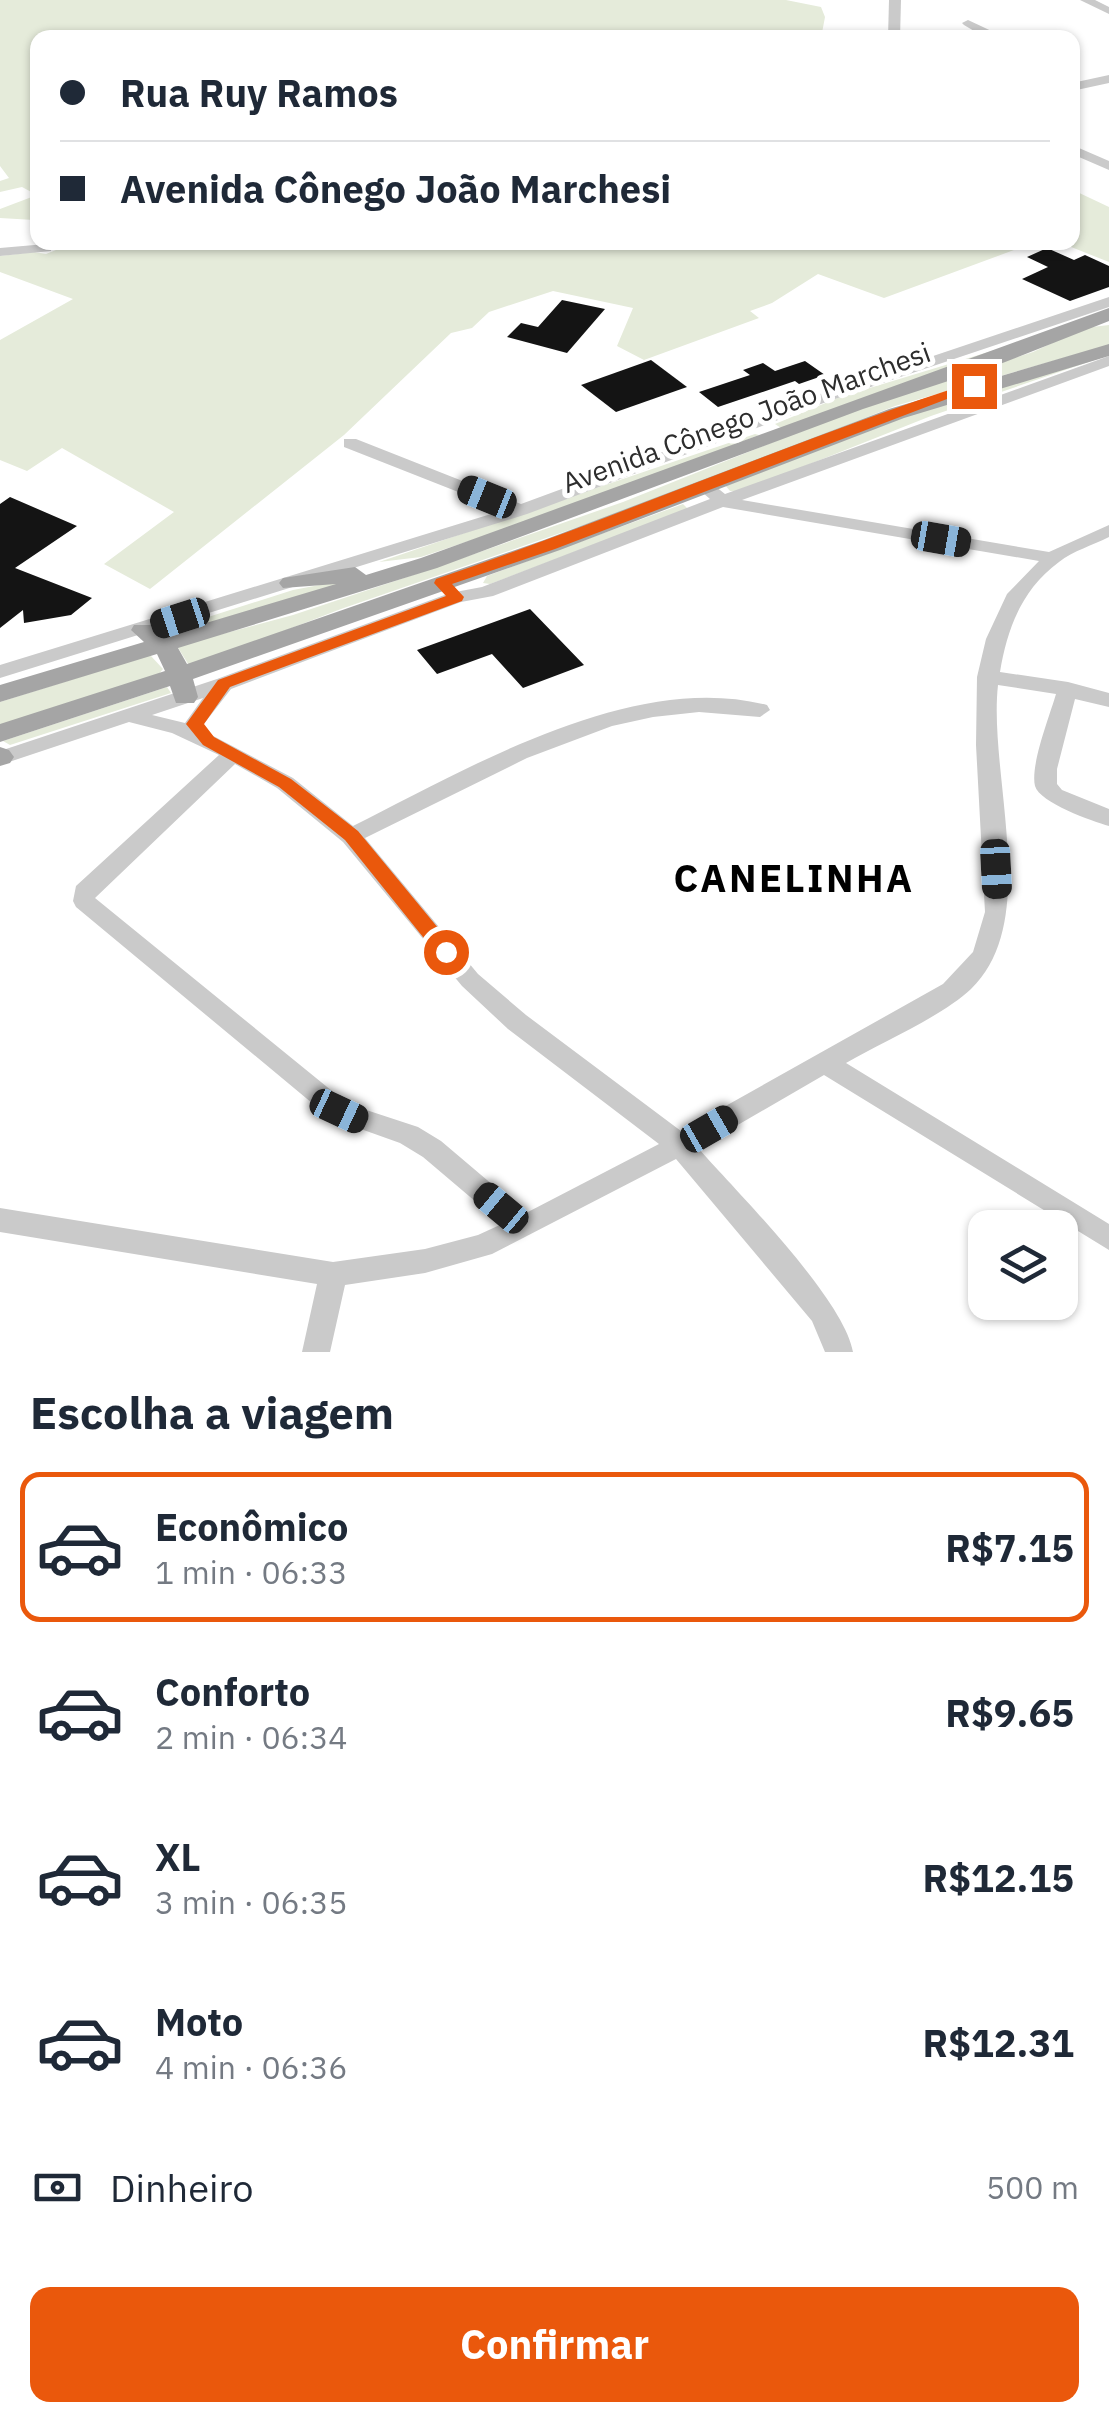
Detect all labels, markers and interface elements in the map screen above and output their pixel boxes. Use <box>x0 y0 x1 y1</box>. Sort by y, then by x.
text: Rua Ruy Ramos <box>120 68 398 117</box>
text: Avenida Cônego João Marchesi <box>120 164 671 213</box>
street label: Avenida Cônego João Marchesi <box>557 333 935 501</box>
route end <box>952 364 997 409</box>
car <box>454 472 520 522</box>
car <box>909 519 973 559</box>
car <box>147 594 213 642</box>
car <box>979 838 1013 900</box>
district label: CANELINHA <box>673 853 915 902</box>
route start <box>424 930 469 975</box>
car <box>305 1085 373 1137</box>
car <box>676 1101 742 1157</box>
car <box>468 1177 534 1239</box>
map controls <box>968 1210 1078 1320</box>
button: layers <box>968 1210 1078 1320</box>
text: Escolha a viagem <box>30 1383 394 1441</box>
icon: car <box>35 1502 125 1592</box>
text: Econômico <box>155 1502 348 1551</box>
text: R$7.15 <box>945 1523 1074 1572</box>
text: 1 min · 06:33 <box>155 1551 348 1593</box>
icon: car <box>35 1667 125 1757</box>
text: Conforto <box>155 1667 310 1716</box>
text: R$9.65 <box>945 1688 1074 1737</box>
text: 2 min · 06:34 <box>155 1716 348 1758</box>
icon: car <box>35 1832 125 1922</box>
text: XL <box>155 1832 201 1881</box>
text: R$12.15 <box>923 1853 1074 1902</box>
text: 3 min · 06:35 <box>155 1881 348 1923</box>
icon: car <box>35 1997 125 2087</box>
text: Moto <box>155 1997 243 2046</box>
text: R$12.31 <box>923 2018 1074 2067</box>
text: 4 min · 06:36 <box>155 2046 348 2088</box>
icon: cash <box>30 2160 85 2215</box>
text: Dinheiro <box>110 2163 254 2212</box>
text: 500 m <box>986 2166 1079 2208</box>
button: Confirmar <box>30 2287 1079 2402</box>

